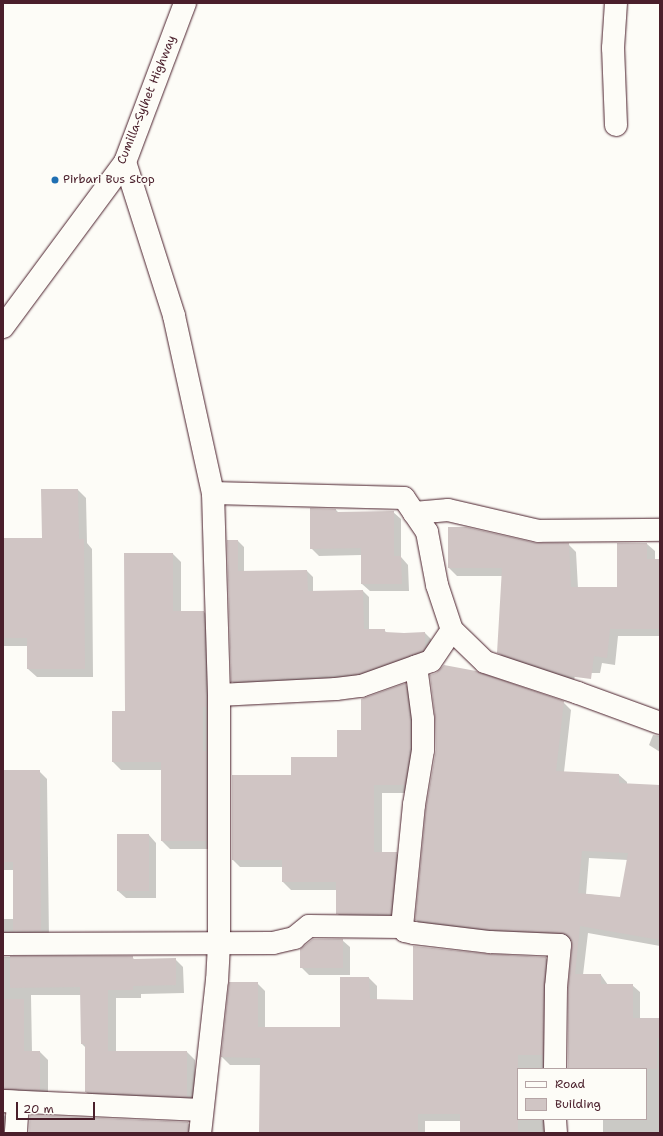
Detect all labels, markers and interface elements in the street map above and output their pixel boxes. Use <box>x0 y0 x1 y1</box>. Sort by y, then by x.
street label: Cumilla-Sylhet Highway <box>115 34 179 166</box>
place label: Pirbari Bus Stop <box>63 173 155 187</box>
marker: Pirbari Bus Stop <box>50 175 60 185</box>
legend <box>517 1068 647 1120</box>
text: Road <box>555 1076 585 1092</box>
scale bar <box>18 1094 97 1120</box>
text: Building <box>555 1096 601 1112</box>
text: 20 m <box>23 1101 54 1117</box>

